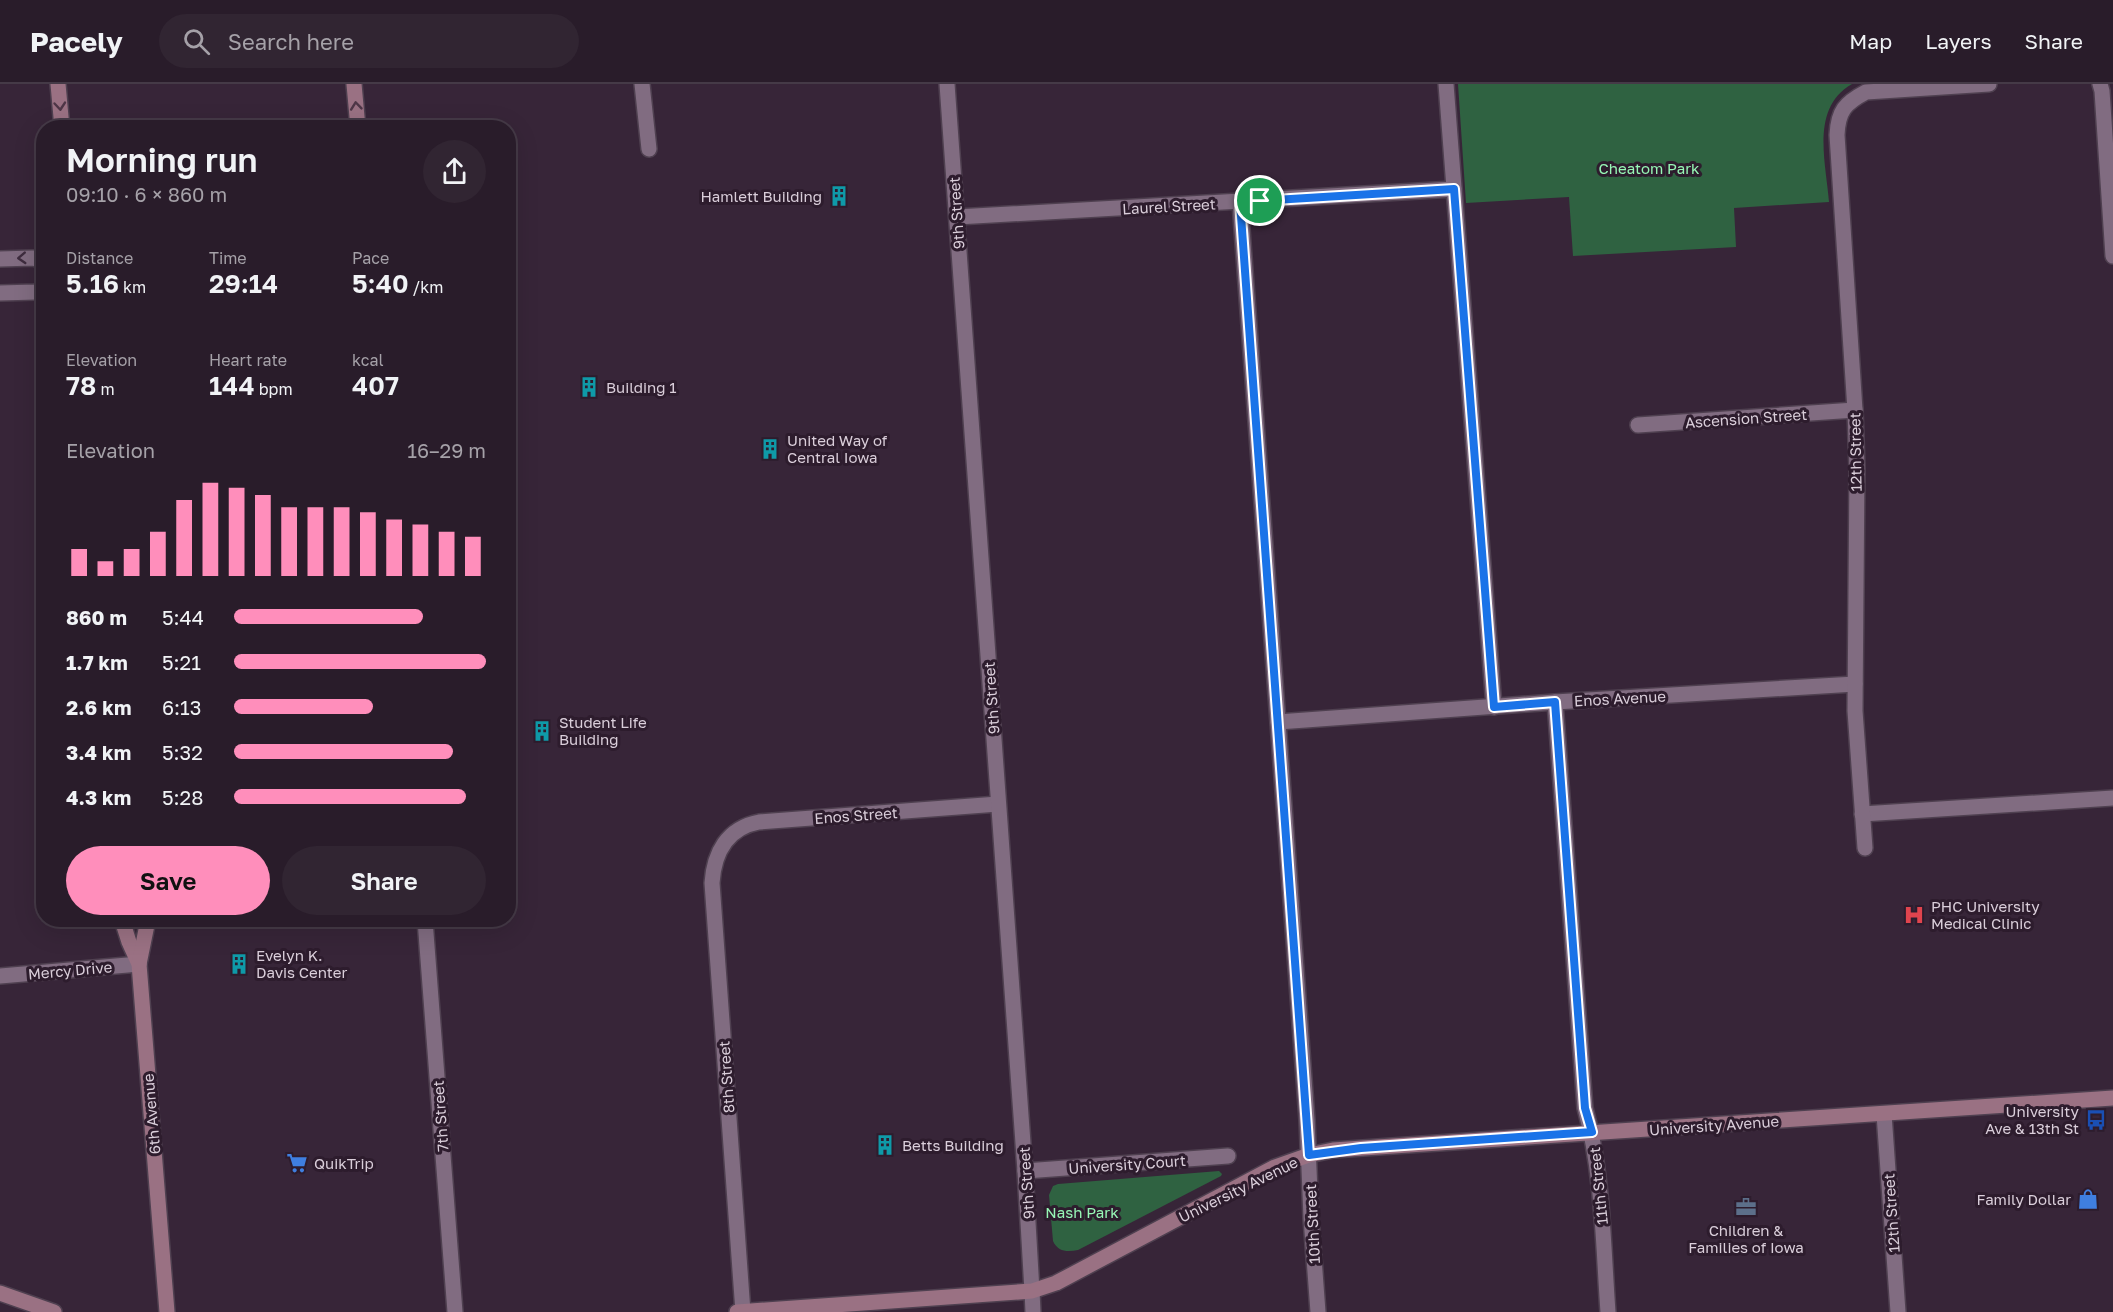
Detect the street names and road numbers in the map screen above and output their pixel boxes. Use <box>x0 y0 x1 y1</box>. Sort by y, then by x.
street label: 9th Street <box>944 176 968 250</box>
street label: Laurel Street <box>1122 195 1216 217</box>
street label: Ascension Street <box>1684 405 1808 431</box>
street label: 12th Street <box>1845 412 1865 492</box>
street label: 9th Street <box>979 661 1003 735</box>
street label: Enos Avenue <box>1574 687 1667 709</box>
street label: Enos Street <box>814 803 898 827</box>
street label: Mercy Drive <box>27 957 113 983</box>
street label: 8th Street <box>714 1040 738 1114</box>
street label: 6th Avenue <box>138 1073 163 1155</box>
street label: 7th Street <box>429 1080 451 1152</box>
street label: University Avenue <box>1648 1111 1780 1139</box>
street label: 9th Street <box>1014 1146 1038 1220</box>
street label: 11th Street <box>1585 1146 1611 1226</box>
street label: University Court <box>1068 1151 1186 1177</box>
street label: University Avenue <box>1176 1152 1301 1226</box>
street label: 12th Street <box>1879 1173 1903 1253</box>
street label: 10th Street <box>1301 1184 1323 1264</box>

